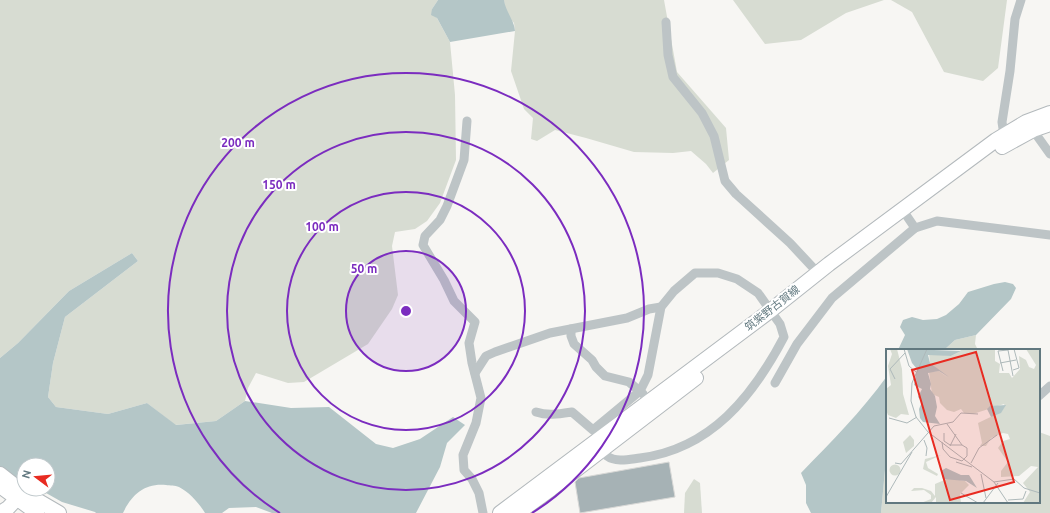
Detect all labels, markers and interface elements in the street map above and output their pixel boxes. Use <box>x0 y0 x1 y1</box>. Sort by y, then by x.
text: 200 m <box>221 136 255 149</box>
text: 150 m <box>262 178 296 191</box>
text: 100 m <box>305 220 339 233</box>
text: 50 m <box>351 262 377 275</box>
street label: 筑紫野古賀線 <box>742 283 802 333</box>
centre of rings <box>399 304 413 318</box>
inset map <box>886 349 1040 503</box>
north arrow <box>16 457 56 497</box>
text: N <box>19 469 33 480</box>

